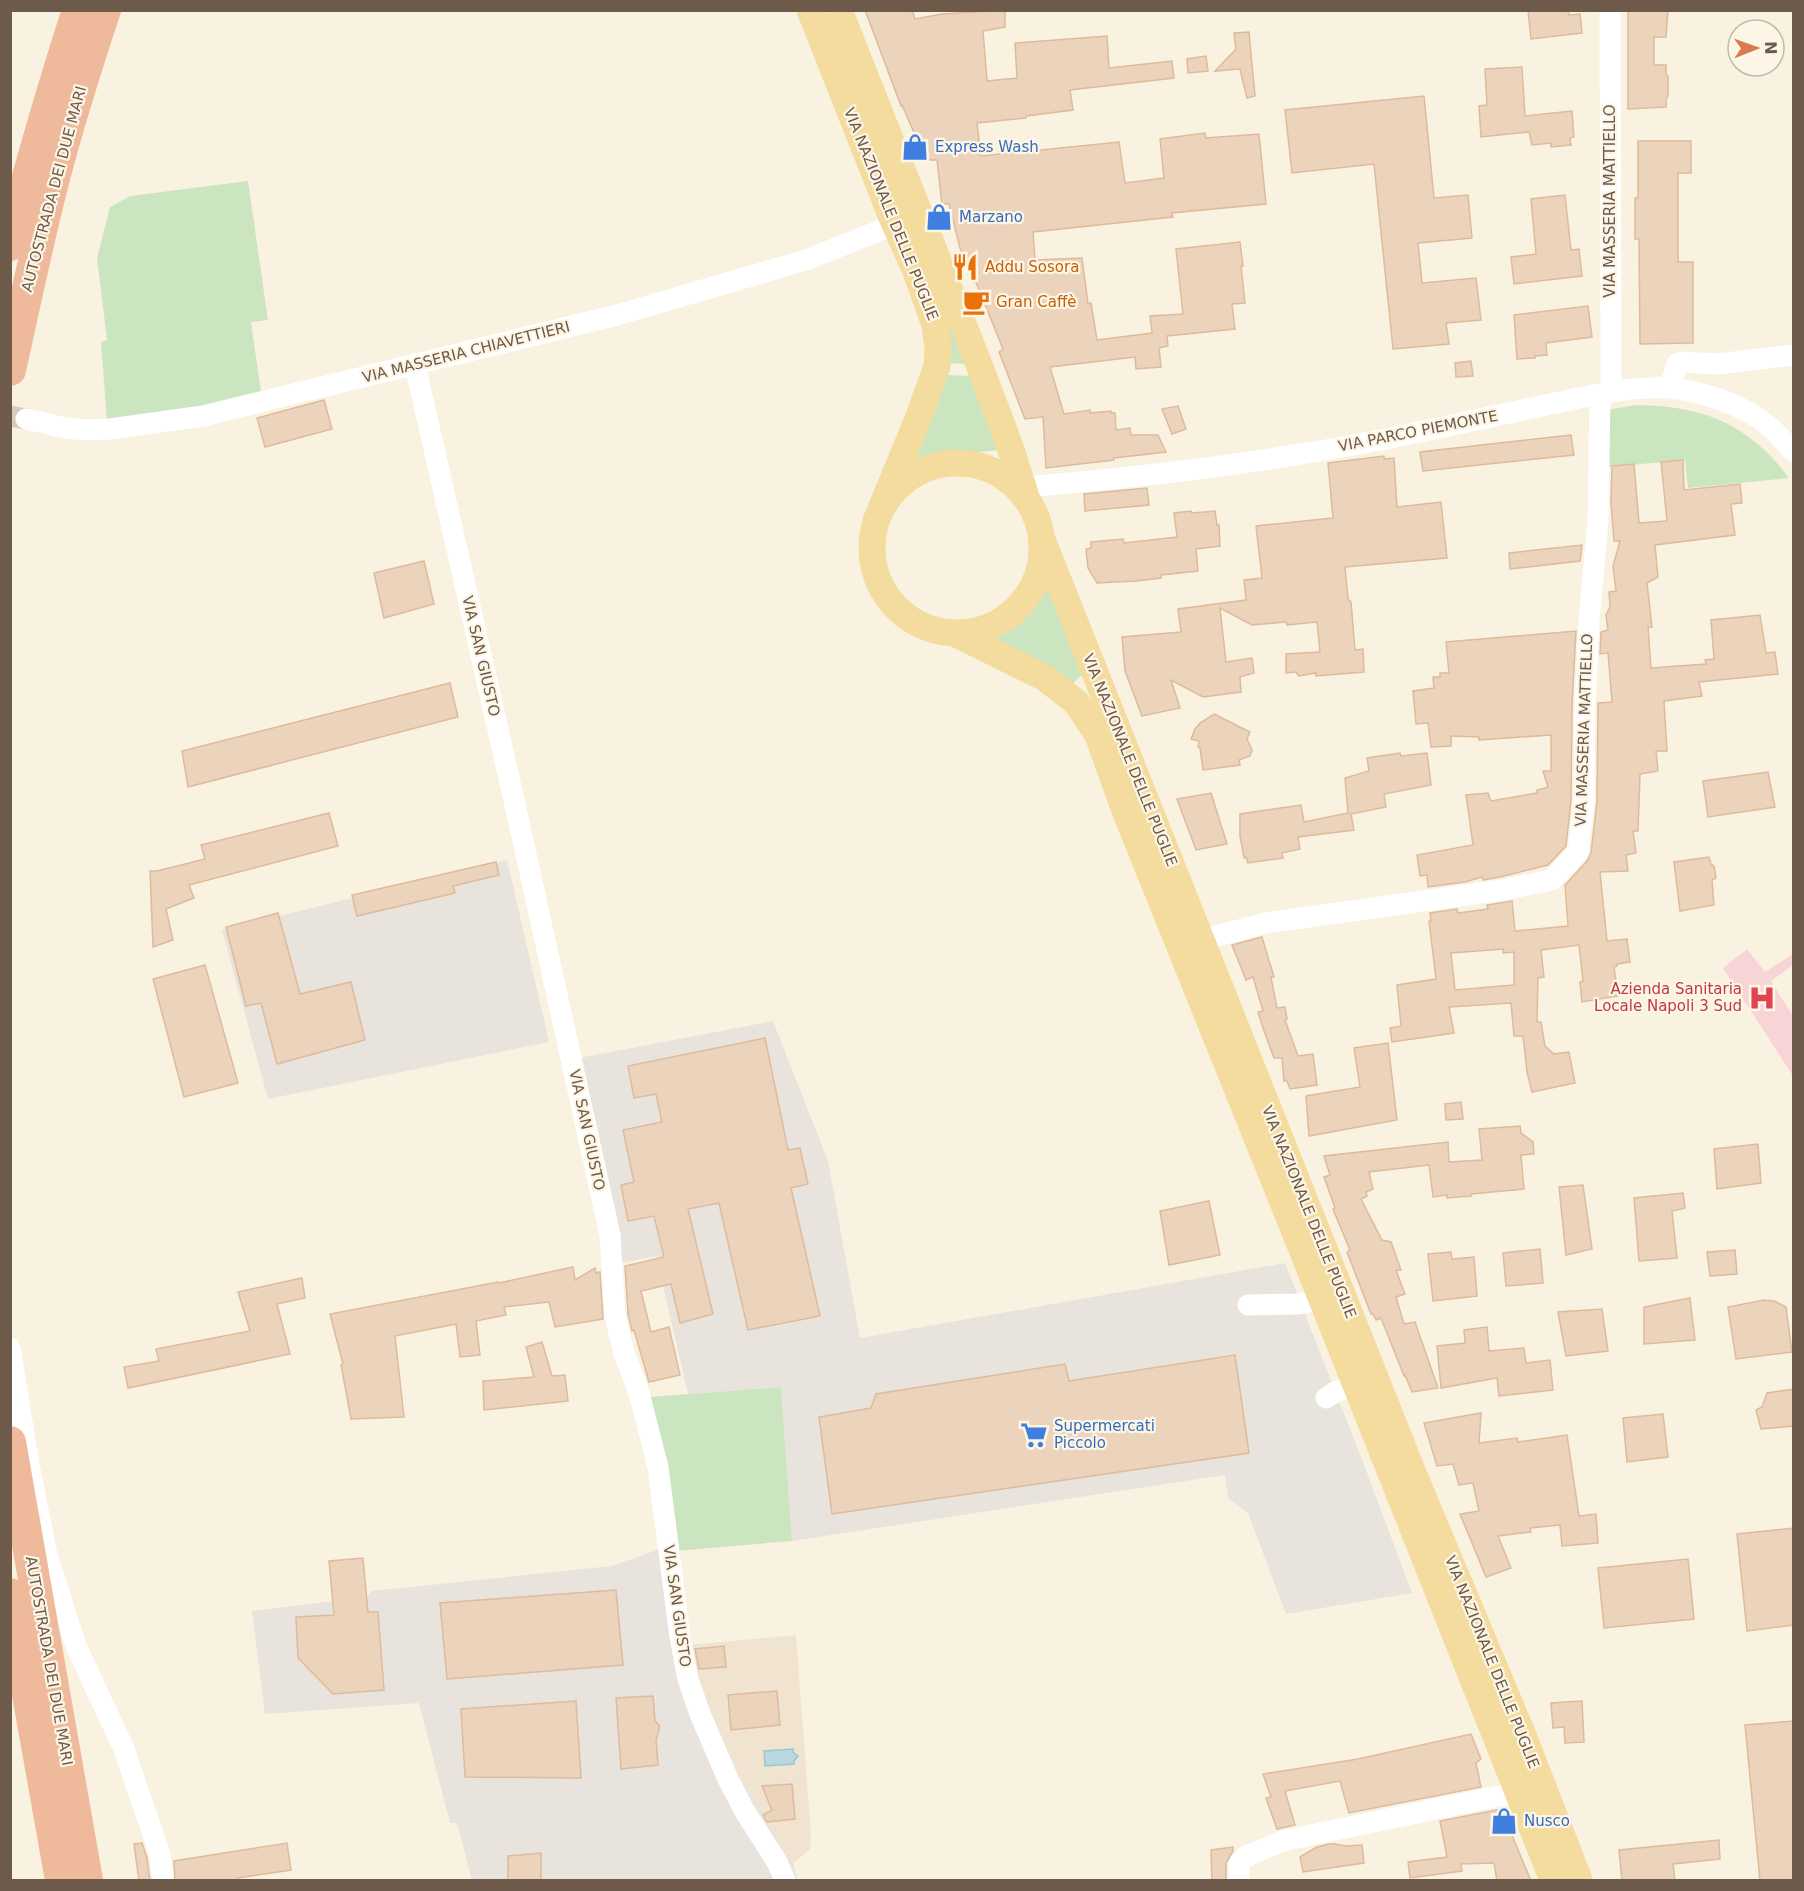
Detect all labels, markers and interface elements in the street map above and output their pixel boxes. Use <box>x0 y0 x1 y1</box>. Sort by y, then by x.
north arrow <box>1726 18 1786 78</box>
text: N <box>1761 41 1780 55</box>
street label: AUTOSTRADA DEI DUE MARI <box>18 84 90 294</box>
street label: VIA MASSERIA MATTIELLO <box>1601 104 1619 298</box>
street label: VIA NAZIONALE DELLE PUGLIE <box>840 105 942 323</box>
shop icon: Express Wash <box>900 132 930 162</box>
place label: Express Wash <box>935 138 1039 156</box>
shop icon: Marzano <box>924 202 954 232</box>
place label: Marzano <box>959 208 1023 226</box>
restaurant icon: Addu Sosora <box>950 252 980 282</box>
place label: Addu Sosora <box>985 258 1079 276</box>
cafe icon: Gran Caffè <box>961 287 991 317</box>
place label: Gran Caffè <box>996 293 1077 311</box>
street label: VIA MASSERIA CHIAVETTIERI <box>360 317 572 387</box>
street label: VIA PARCO PIEMONTE <box>1337 407 1499 455</box>
street label: VIA SAN GIUSTO <box>458 594 504 718</box>
street label: VIA MASSERIA MATTIELLO <box>1572 633 1596 827</box>
street label: VIA NAZIONALE DELLE PUGLIE <box>1079 651 1181 869</box>
place label: Azienda Sanitaria Locale Napoli 3 Sud <box>1594 980 1742 1015</box>
hospital icon: Azienda Sanitaria Locale Napoli 3 Sud <box>1747 983 1777 1013</box>
street label: VIA SAN GIUSTO <box>565 1068 609 1192</box>
street label: VIA NAZIONALE DELLE PUGLIE <box>1258 1103 1360 1321</box>
place label: Supermercati Piccolo <box>1054 1417 1155 1452</box>
supermarket icon: Supermercati Piccolo <box>1019 1420 1049 1450</box>
street label: VIA SAN GIUSTO <box>660 1544 694 1668</box>
street label: VIA NAZIONALE DELLE PUGLIE <box>1441 1553 1543 1771</box>
street label: AUTOSTRADA DEI DUE MARI <box>22 1555 76 1767</box>
shop icon: Nusco <box>1489 1806 1519 1836</box>
place label: Nusco <box>1524 1812 1570 1830</box>

